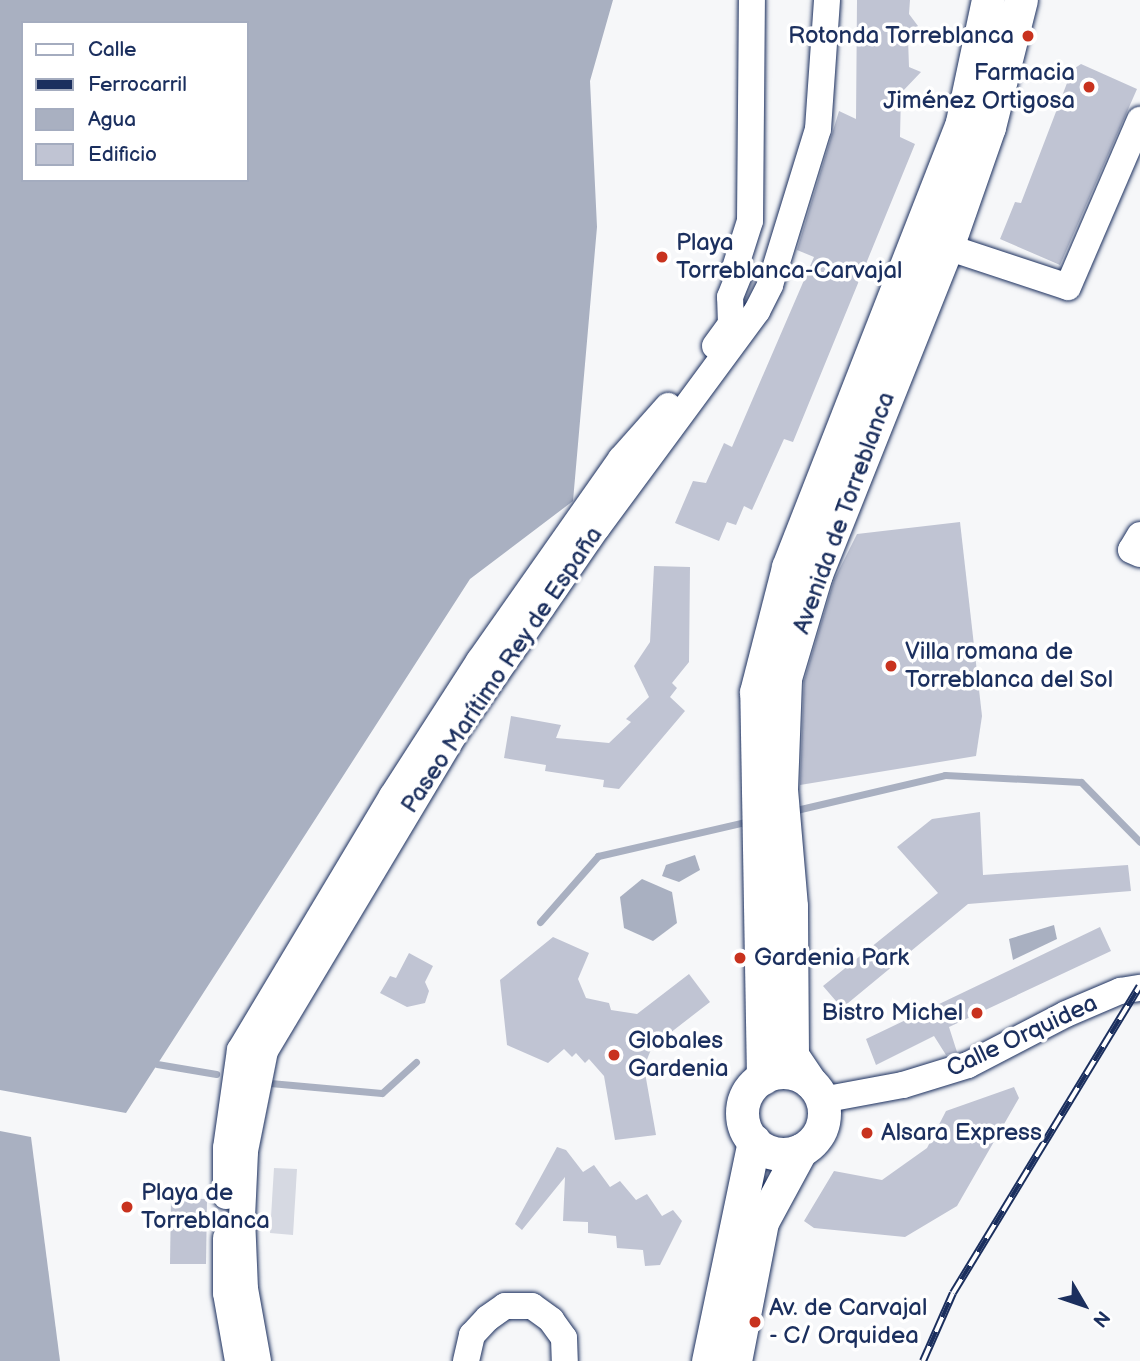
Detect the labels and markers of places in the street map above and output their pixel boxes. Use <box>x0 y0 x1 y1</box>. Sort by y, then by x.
place label: Rotonda Torreblanca <box>787 22 1014 50</box>
marker: Rotonda Torreblanca <box>1020 28 1036 44</box>
place label: Farmacia Jiménez Ortigosa <box>883 59 1075 115</box>
marker: Farmacia Jiménez Ortigosa <box>1081 79 1097 95</box>
place label: Playa Torreblanca-Carvajal <box>676 229 902 285</box>
marker: Playa Torreblanca-Carvajal <box>654 249 670 265</box>
place label: Villa romana de Torreblanca del Sol <box>905 638 1114 694</box>
marker: Villa romana de Torreblanca del Sol <box>883 658 899 674</box>
place label: Gardenia Park <box>754 944 909 972</box>
marker: Gardenia Park <box>732 950 748 966</box>
place label: Bistro Michel <box>821 999 963 1027</box>
marker: Bistro Michel <box>969 1005 985 1021</box>
place label: Globales Gardenia <box>628 1027 728 1083</box>
marker: Globales Gardenia <box>606 1047 622 1063</box>
place label: Alsara Express <box>881 1119 1042 1147</box>
marker: Alsara Express <box>859 1125 875 1141</box>
place label: Playa de Torreblanca <box>141 1179 270 1235</box>
marker: Playa de Torreblanca <box>119 1199 135 1215</box>
place label: Av. de Carvajal - C/ Orquidea <box>769 1294 927 1350</box>
marker: Av. de Carvajal - C/ Orquidea <box>747 1314 763 1330</box>

